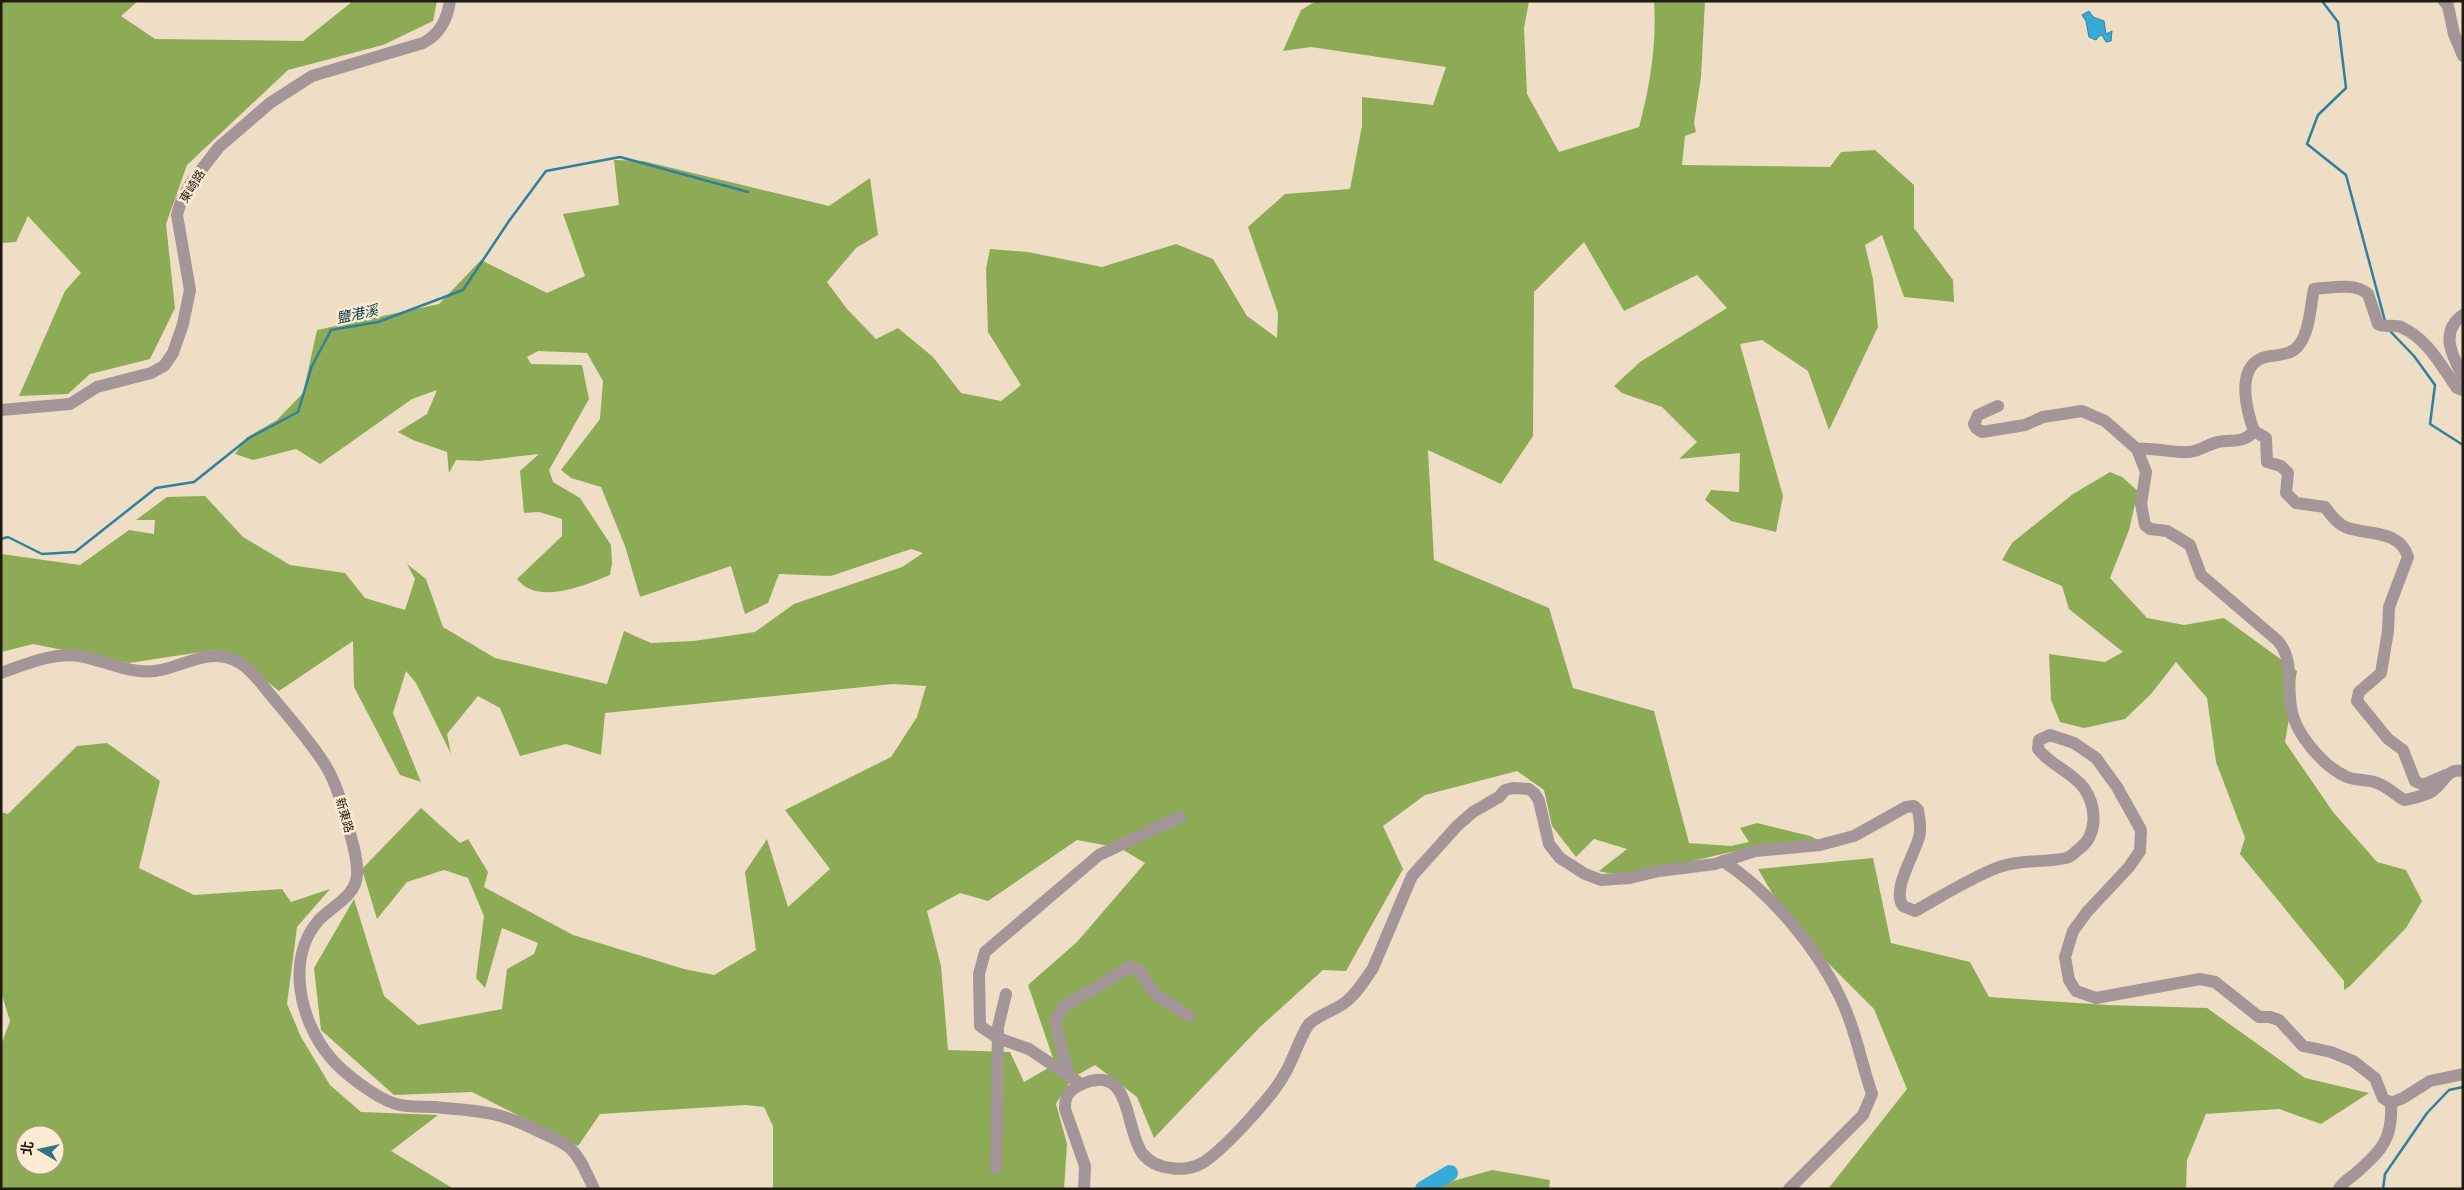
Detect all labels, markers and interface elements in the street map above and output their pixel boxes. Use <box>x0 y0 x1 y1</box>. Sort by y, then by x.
street label: 東崎路 <box>176 167 208 205</box>
water label: 鹽港溪 <box>335 300 381 327</box>
street label: 新東路 <box>333 796 357 834</box>
north arrow <box>15 1125 65 1175</box>
text: 北 <box>17 1140 37 1156</box>

